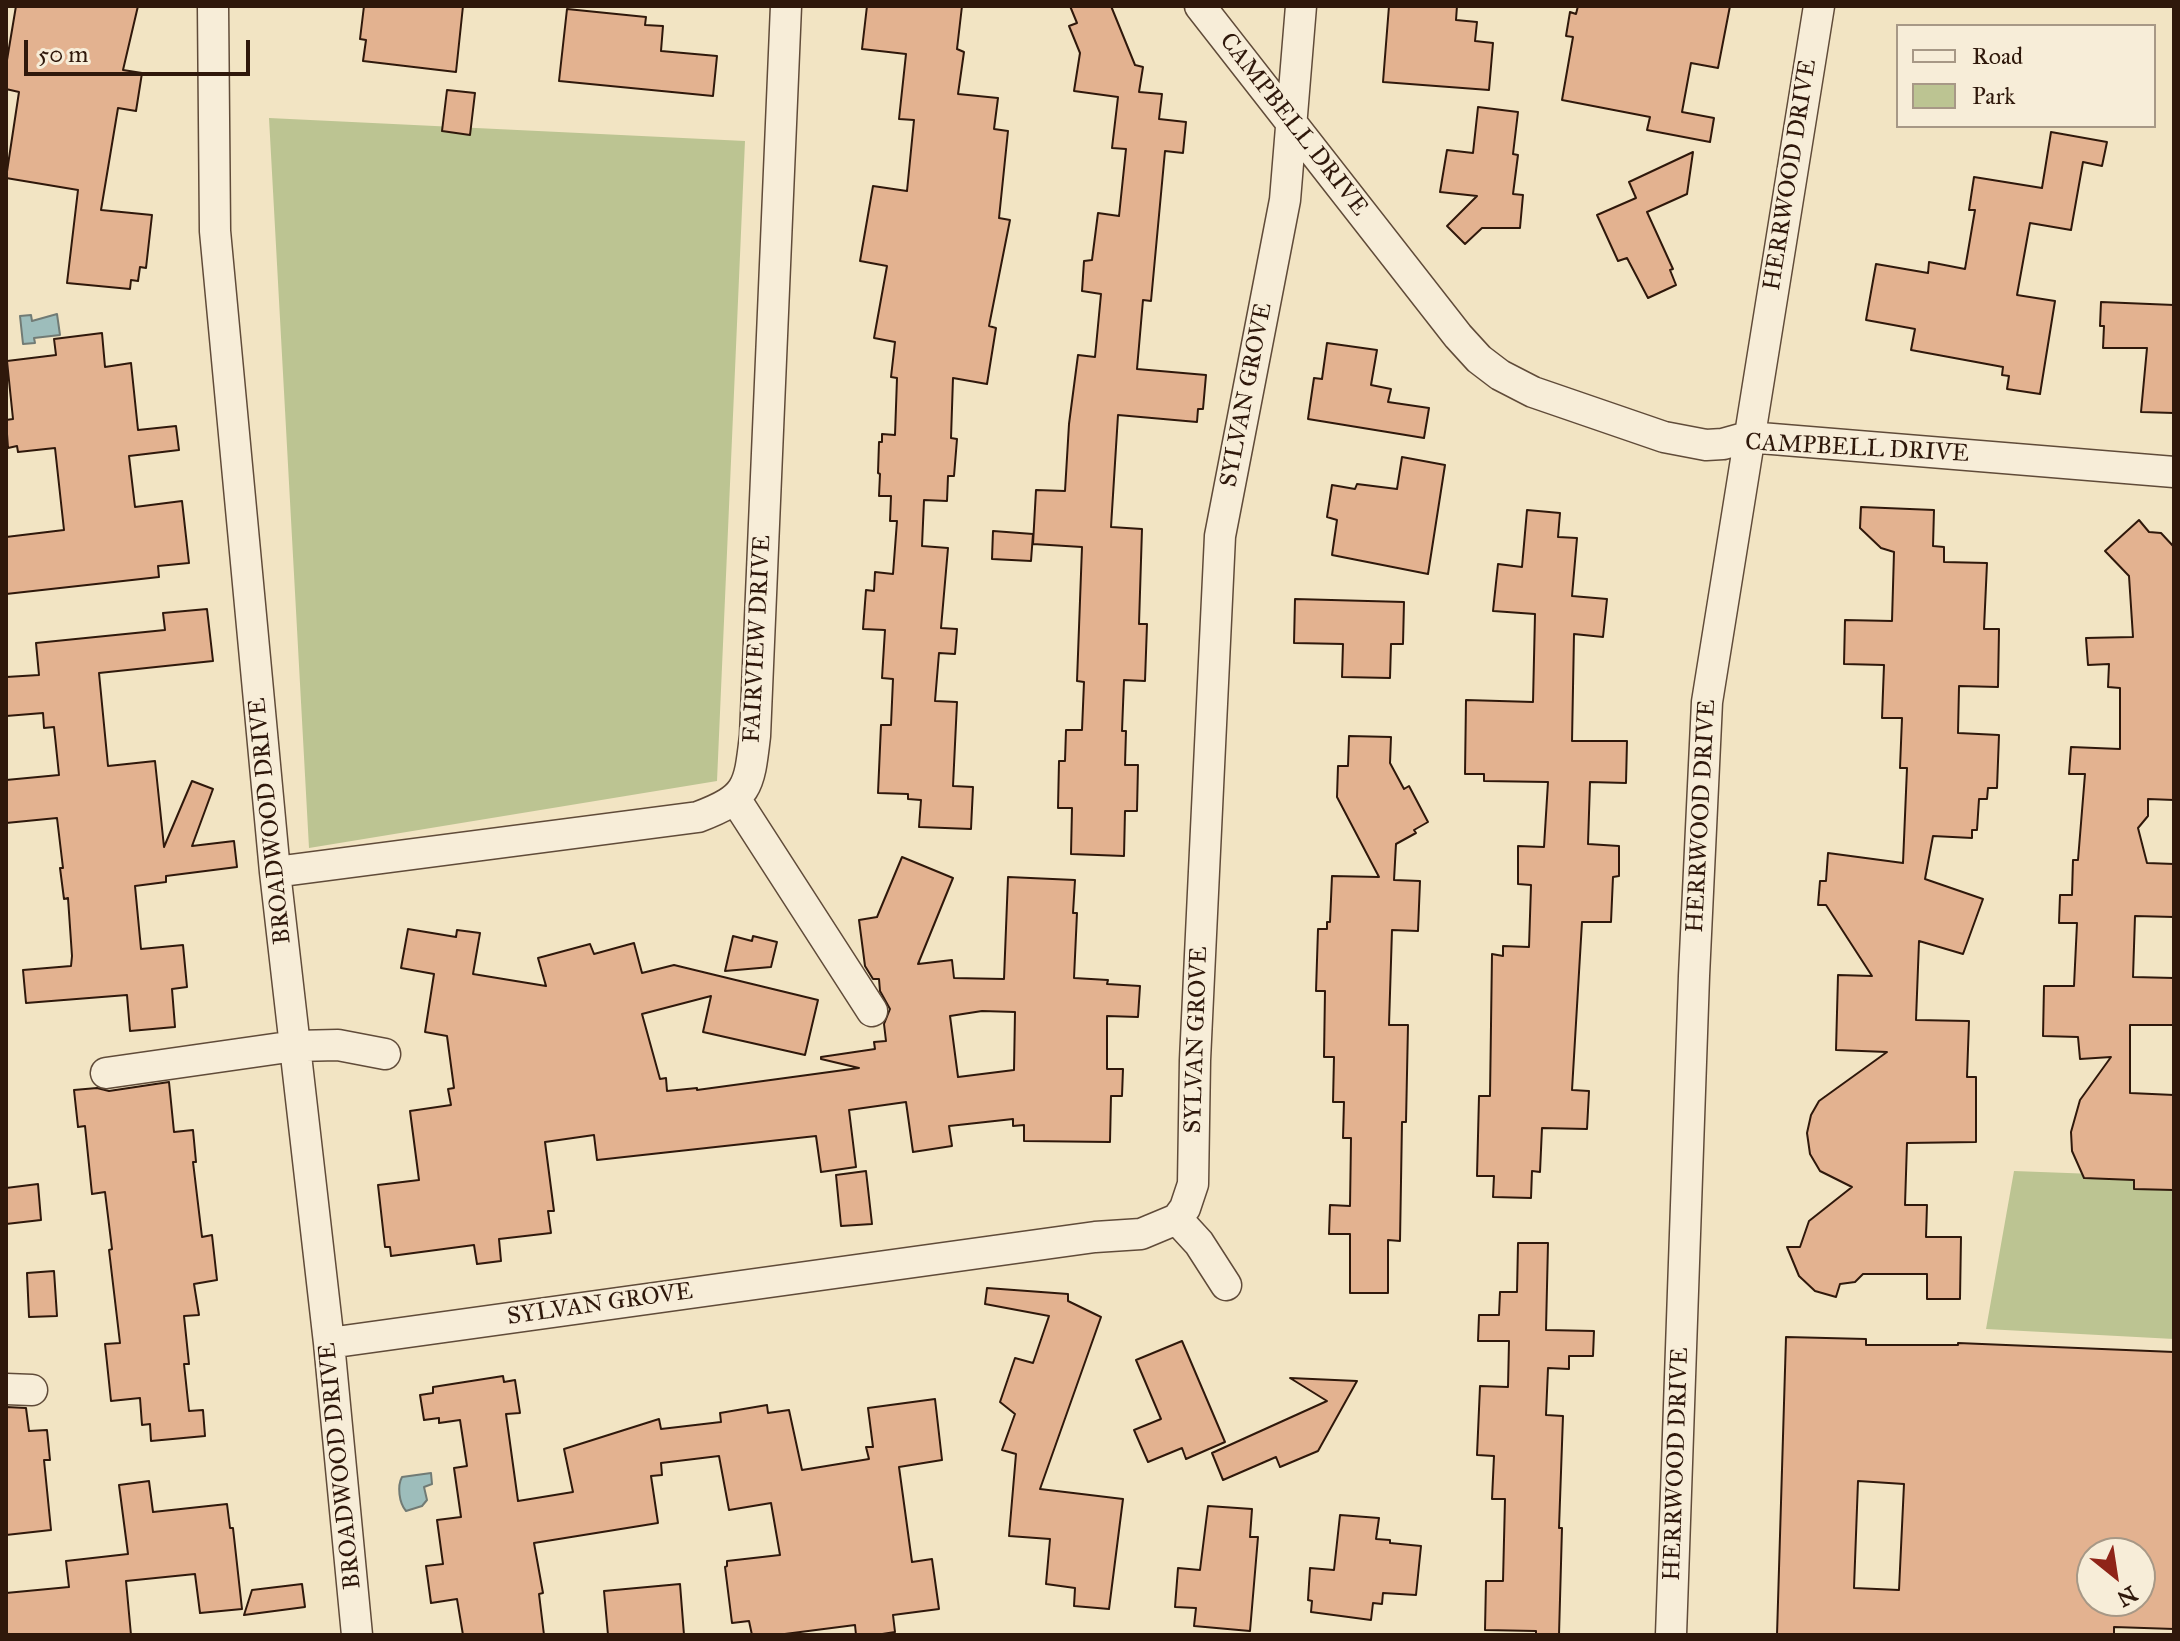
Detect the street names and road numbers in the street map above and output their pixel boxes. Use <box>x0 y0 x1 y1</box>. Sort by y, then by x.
street label: CAMPBELL DRIVE <box>1213 28 1373 222</box>
street label: HERRWOOD DRIVE <box>1759 57 1823 293</box>
street label: SYLVAN GROVE <box>1215 300 1279 490</box>
street label: CAMPBELL DRIVE <box>1744 429 1970 469</box>
street label: FAIRVIEW DRIVE <box>738 534 778 744</box>
street label: BROADWOOD DRIVE <box>244 696 298 946</box>
street label: HERRWOOD DRIVE <box>1682 699 1722 933</box>
street label: SYLVAN GROVE <box>1179 946 1215 1134</box>
street label: SYLVAN GROVE <box>505 1278 695 1332</box>
street label: BROADWOOD DRIVE <box>314 1341 368 1591</box>
street label: HERRWOOD DRIVE <box>1659 1347 1695 1581</box>

